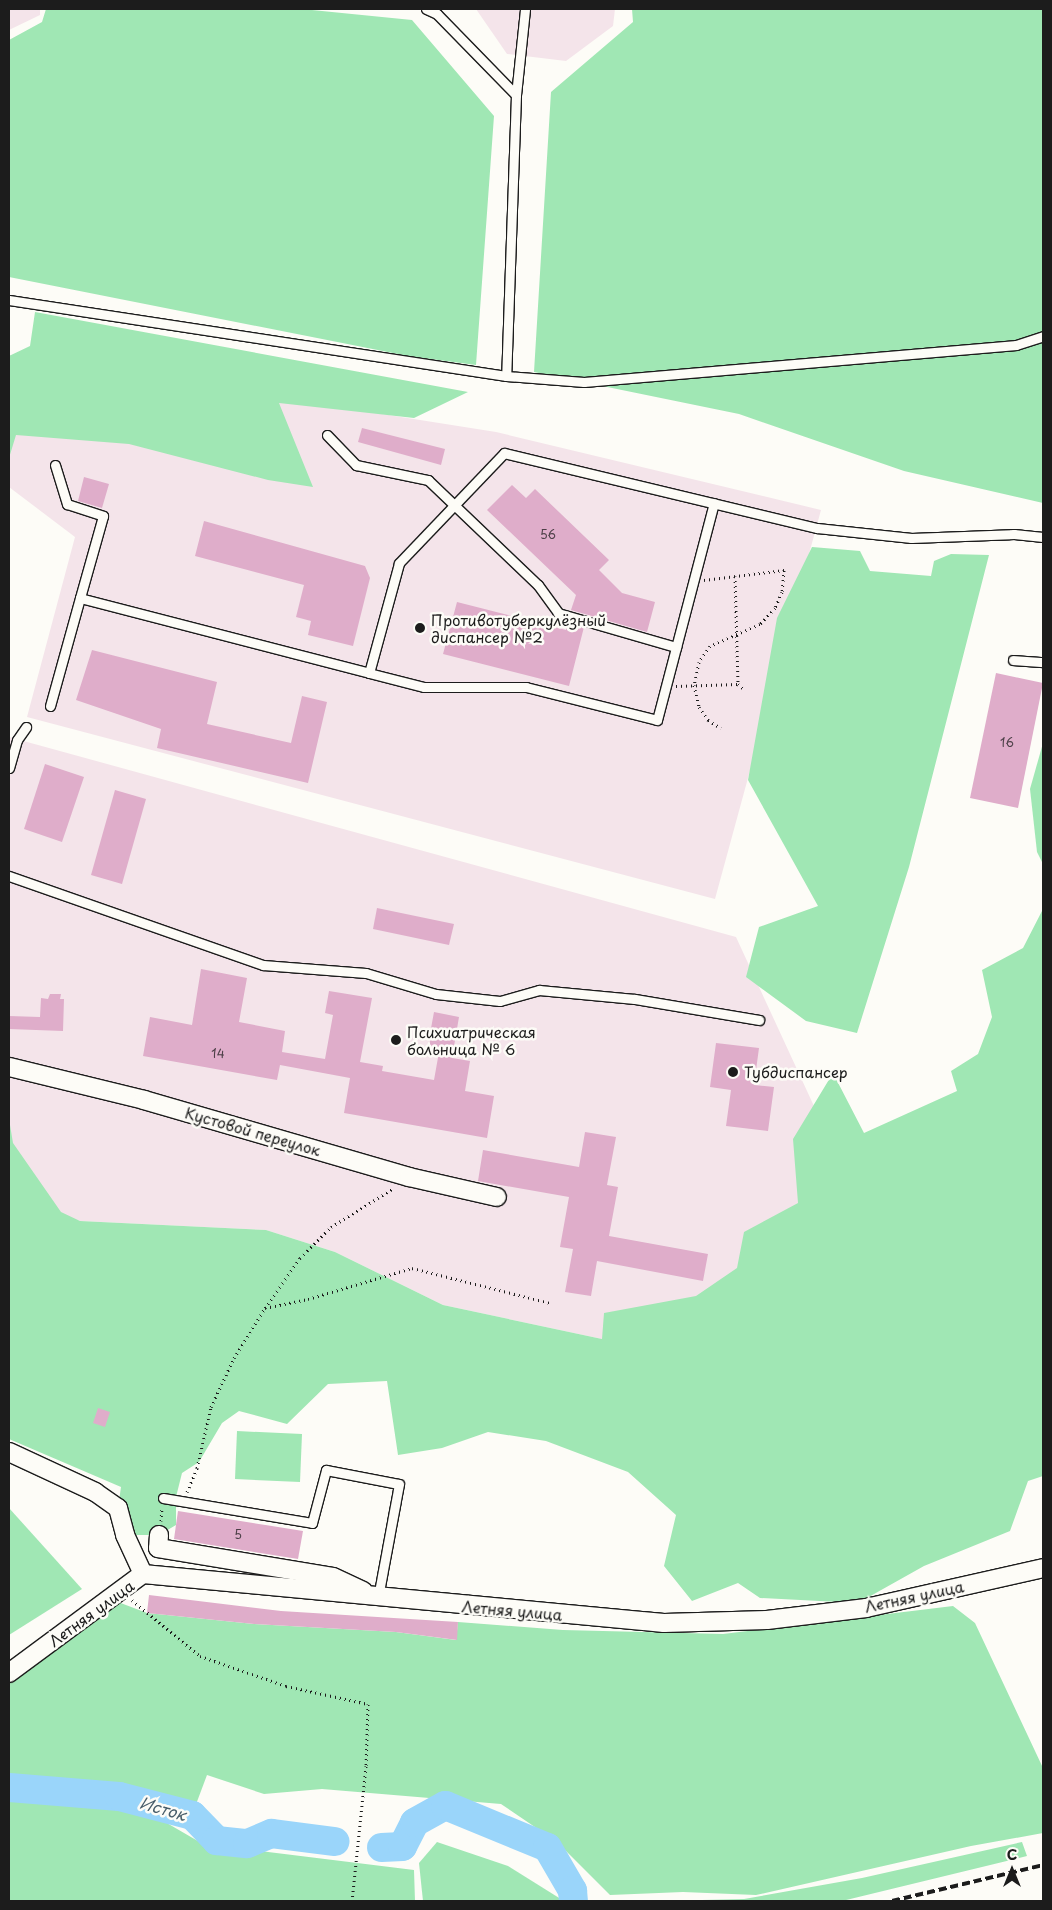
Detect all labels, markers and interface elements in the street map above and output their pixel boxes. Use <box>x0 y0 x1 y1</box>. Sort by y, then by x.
house number: 56 <box>540 528 556 542</box>
place label: Противотуберкулёзный диспансер №2 <box>431 610 606 645</box>
marker: Противотуберкулёзный диспансер №2 <box>413 621 427 635</box>
house number: 16 <box>1000 736 1014 750</box>
place label: Психиатрическая больница № 6 <box>407 1022 536 1057</box>
marker: Психиатрическая больница № 6 <box>389 1033 403 1047</box>
house number: 14 <box>211 1047 225 1061</box>
place label: Тубдиспансер <box>744 1063 848 1081</box>
marker: Тубдиспансер <box>726 1065 740 1079</box>
street label: Кустовой переулок <box>183 1103 323 1159</box>
house number: 5 <box>234 1528 242 1542</box>
street label: Летняя улица <box>45 1576 137 1650</box>
street label: Летняя улица <box>862 1577 966 1615</box>
street label: Летняя улица <box>461 1597 563 1623</box>
water label: Исток <box>138 1792 188 1824</box>
text: С <box>1007 1844 1017 1865</box>
north arrow <box>987 1845 1037 1895</box>

